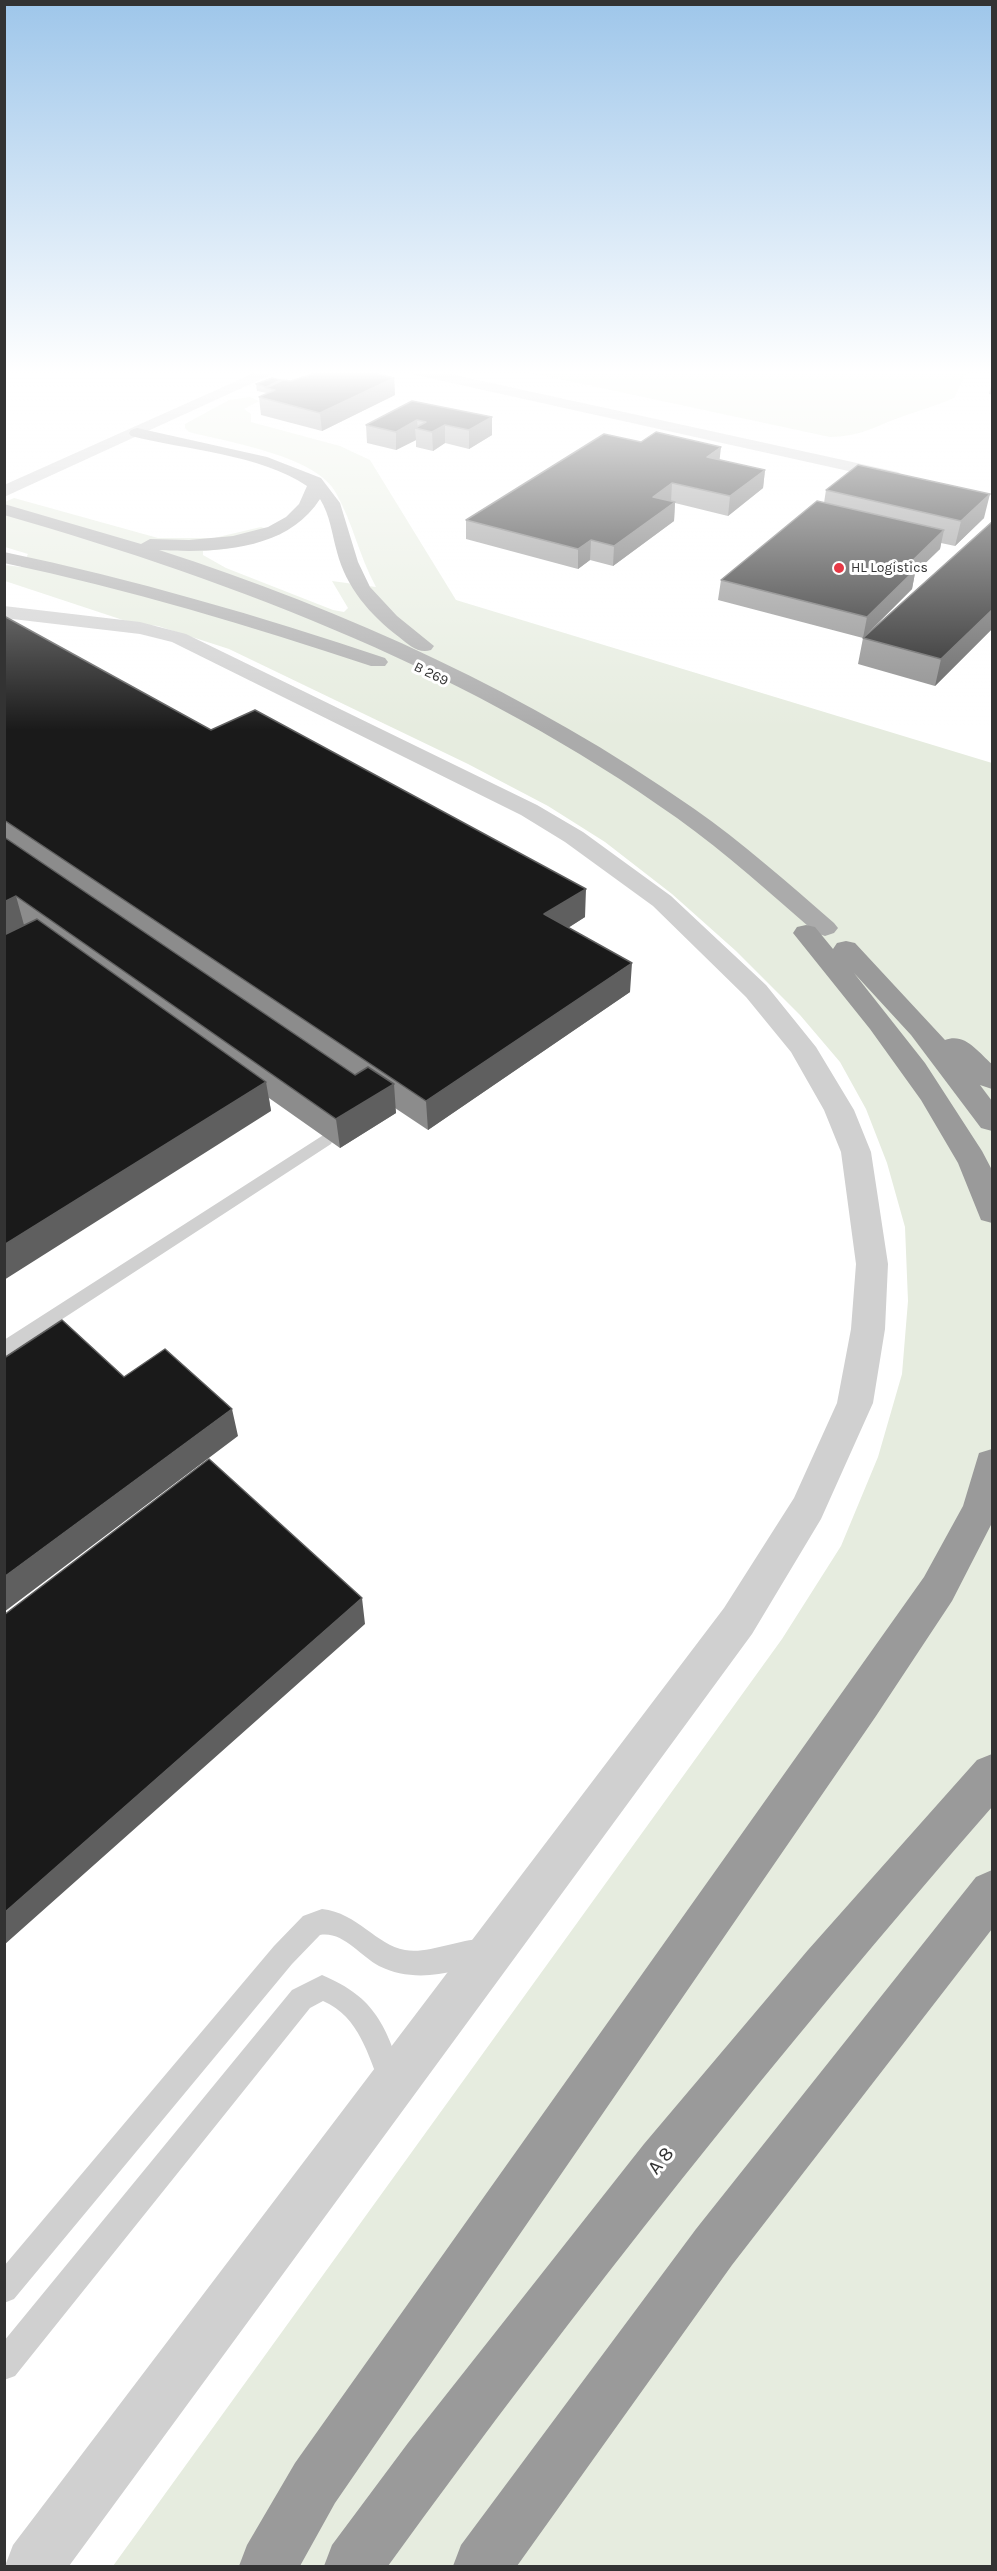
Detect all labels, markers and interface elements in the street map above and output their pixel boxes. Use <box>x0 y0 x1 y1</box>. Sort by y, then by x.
place label: HL Logistics <box>851 560 928 576</box>
marker: HL Logistics <box>832 561 846 575</box>
street label: B 269 <box>411 658 451 690</box>
street label: A 8 <box>643 2142 679 2180</box>

